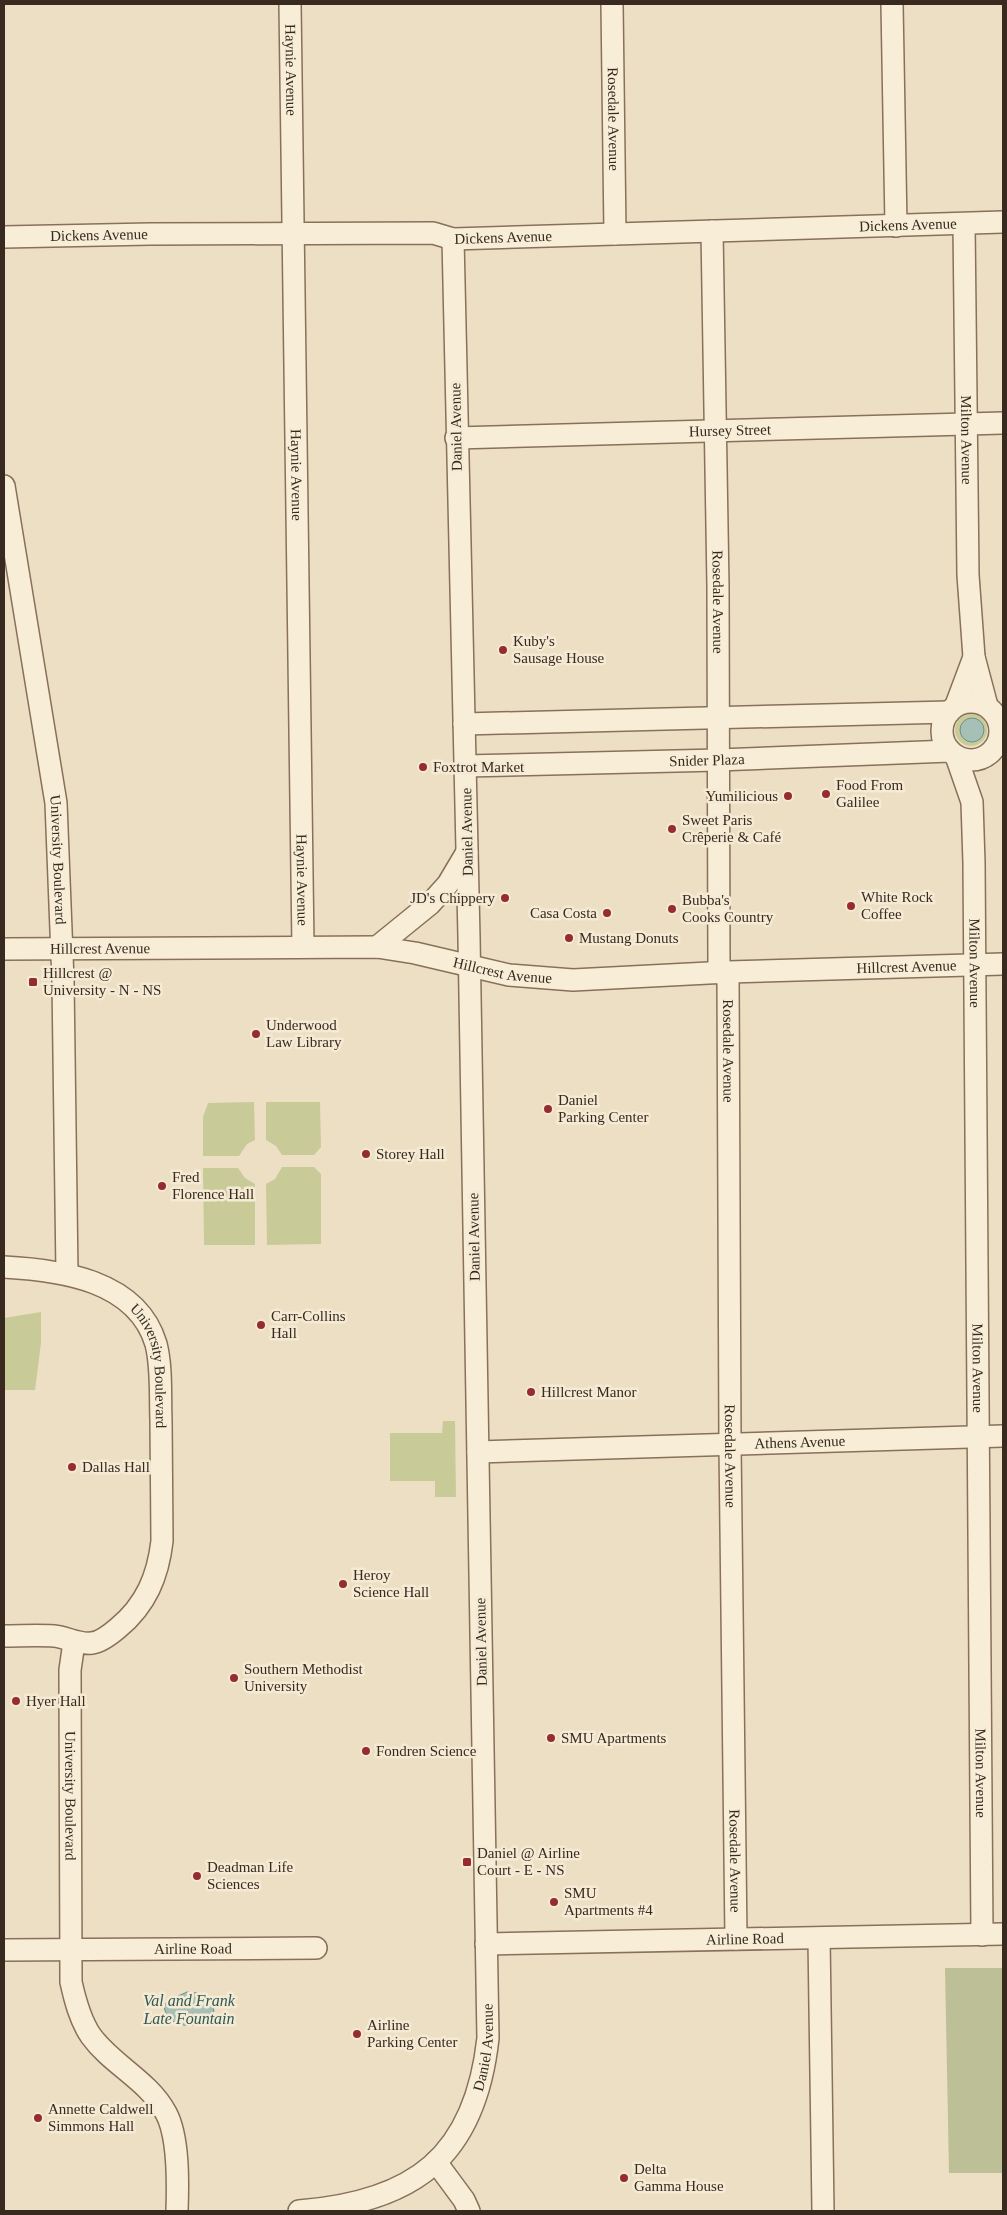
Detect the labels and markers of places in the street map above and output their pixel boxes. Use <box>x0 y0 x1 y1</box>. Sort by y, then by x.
place label: Kuby's Sausage House <box>513 633 605 666</box>
marker: Kuby's Sausage House <box>497 644 509 656</box>
place label: Foxtrot Market <box>433 759 525 775</box>
marker: Foxtrot Market <box>417 761 429 773</box>
place label: Food From Galilee <box>836 777 903 810</box>
place label: Yumilicious <box>705 788 778 804</box>
marker: Food From Galilee <box>820 788 832 800</box>
marker: Yumilicious <box>782 790 794 802</box>
place label: Sweet Paris Crêperie & Café <box>682 812 781 845</box>
marker: Sweet Paris Crêperie & Café <box>666 823 678 835</box>
place label: White Rock Coffee <box>861 889 934 922</box>
place label: JD's Chippery <box>410 890 495 906</box>
marker: JD's Chippery <box>499 892 511 904</box>
place label: Bubba's Cooks Country <box>682 892 774 925</box>
marker: White Rock Coffee <box>845 900 857 912</box>
marker: Bubba's Cooks Country <box>666 903 678 915</box>
place label: Casa Costa <box>530 905 597 921</box>
marker: Casa Costa <box>601 907 613 919</box>
place label: Mustang Donuts <box>579 930 679 946</box>
marker: Mustang Donuts <box>563 932 575 944</box>
place label: Hillcrest @ University - N - NS <box>43 965 161 998</box>
marker: Hillcrest @ University - N - NS <box>27 976 39 988</box>
place label: Underwood Law Library <box>266 1017 342 1050</box>
marker: Underwood Law Library <box>250 1028 262 1040</box>
place label: Daniel Parking Center <box>558 1092 648 1125</box>
marker: Daniel Parking Center <box>542 1103 554 1115</box>
place label: Storey Hall <box>376 1146 445 1162</box>
marker: Storey Hall <box>360 1148 372 1160</box>
place label: Fred Florence Hall <box>172 1169 254 1202</box>
marker: Fred Florence Hall <box>156 1180 168 1192</box>
place label: Carr-Collins Hall <box>271 1308 346 1341</box>
marker: Carr-Collins Hall <box>255 1319 267 1331</box>
place label: Hillcrest Manor <box>541 1384 636 1400</box>
marker: Hillcrest Manor <box>525 1386 537 1398</box>
place label: Dallas Hall <box>82 1459 150 1475</box>
marker: Dallas Hall <box>66 1461 78 1473</box>
place label: Heroy Science Hall <box>353 1567 429 1600</box>
marker: Heroy Science Hall <box>337 1578 349 1590</box>
place label: Southern Methodist University <box>244 1661 364 1694</box>
marker: Southern Methodist University <box>228 1672 240 1684</box>
place label: Hyer Hall <box>26 1693 86 1709</box>
marker: Hyer Hall <box>10 1695 22 1707</box>
place label: SMU Apartments <box>561 1730 667 1746</box>
marker: SMU Apartments <box>545 1732 557 1744</box>
place label: Fondren Science <box>376 1743 477 1759</box>
marker: Fondren Science <box>360 1745 372 1757</box>
place label: Daniel @ Airline Court - E - NS <box>477 1845 580 1878</box>
marker: Daniel @ Airline Court - E - NS <box>461 1856 473 1868</box>
place label: Deadman Life Sciences <box>207 1859 294 1892</box>
marker: Deadman Life Sciences <box>191 1870 203 1882</box>
place label: SMU Apartments #4 <box>564 1885 653 1918</box>
marker: SMU Apartments #4 <box>548 1896 560 1908</box>
place label: Airline Parking Center <box>367 2017 457 2050</box>
marker: Airline Parking Center <box>351 2028 363 2040</box>
place label: Annette Caldwell Simmons Hall <box>48 2101 153 2134</box>
marker: Annette Caldwell Simmons Hall <box>32 2112 44 2124</box>
place label: Delta Gamma House <box>634 2161 724 2194</box>
marker: Delta Gamma House <box>618 2172 630 2184</box>

